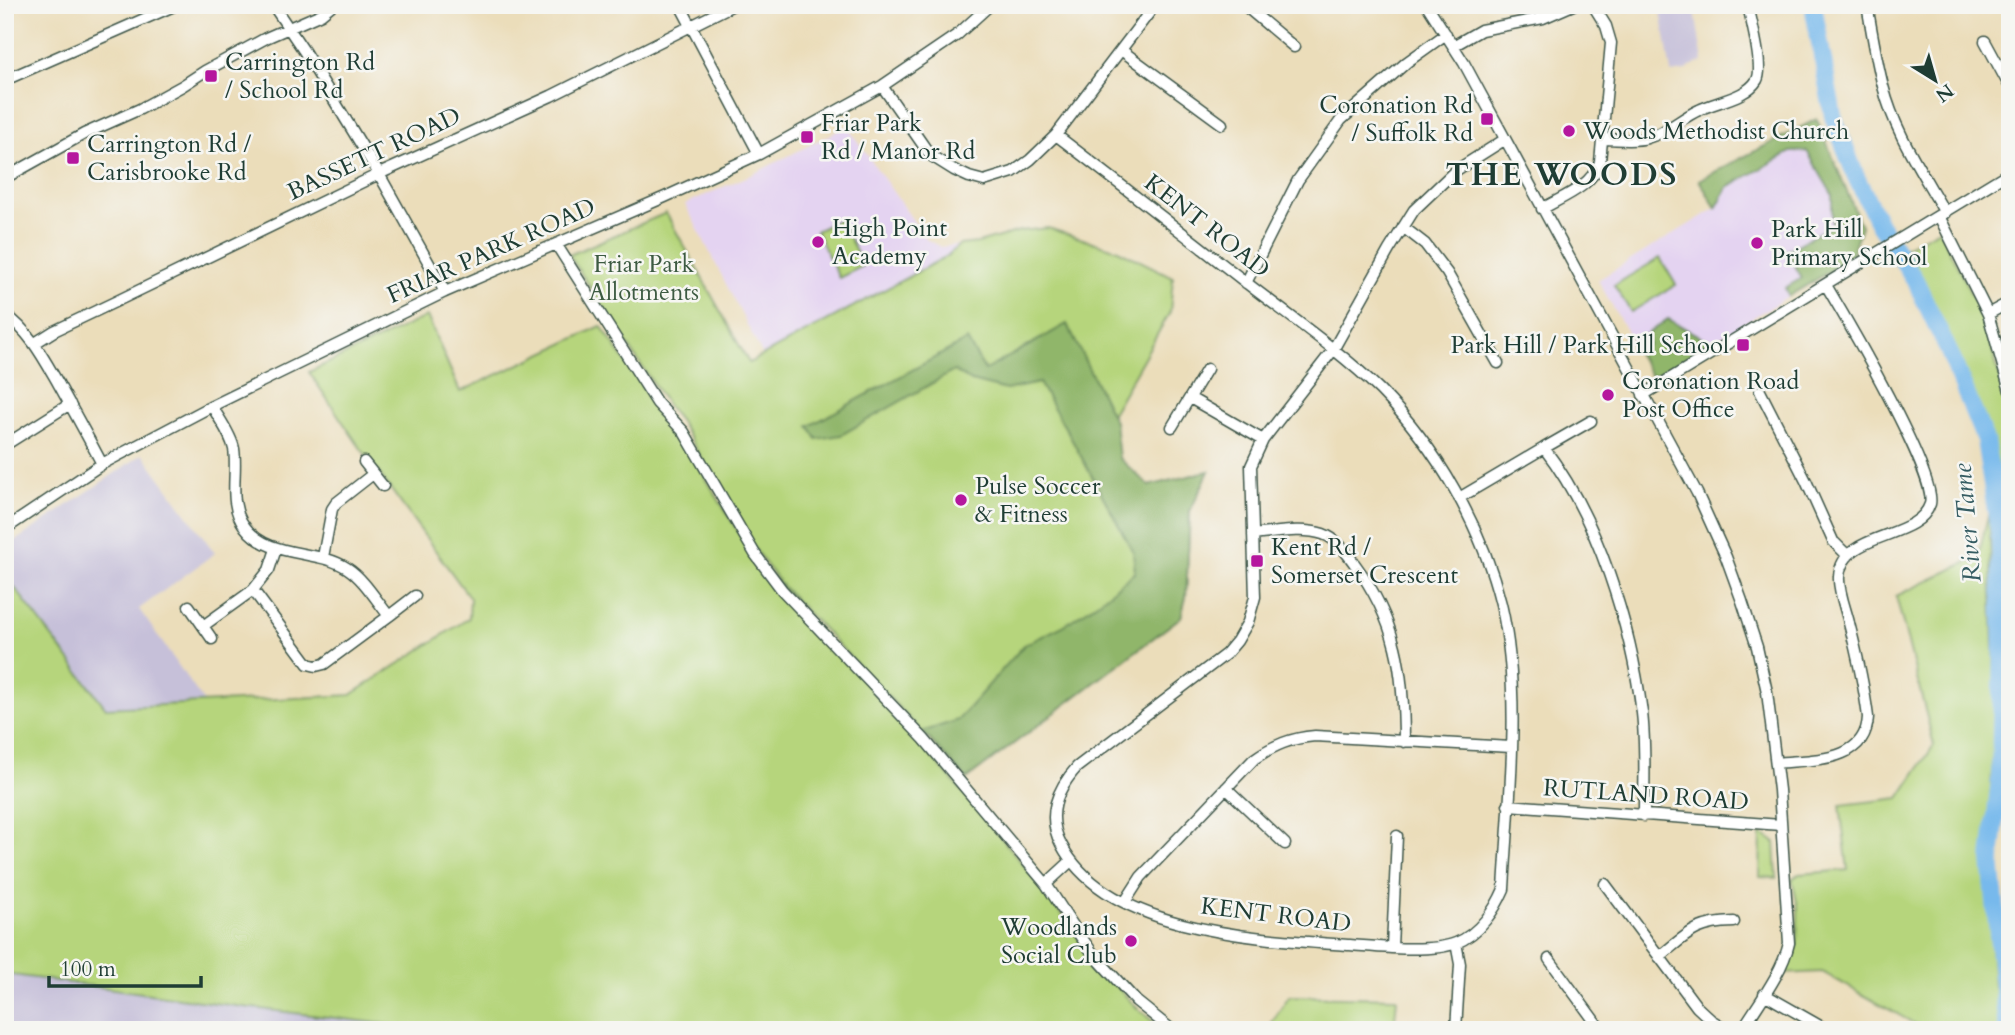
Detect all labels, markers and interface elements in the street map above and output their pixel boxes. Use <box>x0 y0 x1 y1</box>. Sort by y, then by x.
place label: Carrington Rd / School Rd <box>225 46 375 107</box>
north arrow <box>1899 46 1969 116</box>
marker: Carrington Rd / School Rd <box>203 68 219 84</box>
text: N <box>1930 77 1959 108</box>
place label: Coronation Rd / Suffolk Rd <box>1319 89 1473 150</box>
street label: BASSETT ROAD <box>282 99 466 209</box>
place label: Friar Park Rd / Manor Rd <box>821 107 975 168</box>
marker: Coronation Rd / Suffolk Rd <box>1479 111 1495 127</box>
place label: Woods Methodist Church <box>1582 115 1849 148</box>
marker: Woods Methodist Church <box>1561 123 1577 139</box>
place label: Carrington Rd / Carisbrooke Rd <box>87 128 252 189</box>
marker: Friar Park Rd / Manor Rd <box>799 129 815 145</box>
marker: Carrington Rd / Carisbrooke Rd <box>65 150 81 166</box>
district label: THE WOODS <box>1445 153 1679 197</box>
street label: KENT ROAD <box>1137 166 1277 286</box>
street label: FRIAR PARK ROAD <box>382 190 600 312</box>
place label: High Point Academy <box>832 212 947 273</box>
place label: Park Hill Primary School <box>1771 213 1927 274</box>
marker: High Point Academy <box>810 234 826 250</box>
marker: Park Hill Primary School <box>1749 235 1765 251</box>
park label: Friar Park Allotments <box>589 248 699 309</box>
place label: Park Hill / Park Hill School <box>1450 329 1729 362</box>
marker: Park Hill / Park Hill School <box>1735 337 1751 353</box>
place label: Coronation Road Post Office <box>1622 365 1799 426</box>
marker: Coronation Road Post Office <box>1600 387 1616 403</box>
water label: River Tame <box>1944 461 1990 584</box>
place label: Pulse Soccer & Fitness <box>975 470 1101 531</box>
marker: Pulse Soccer & Fitness <box>953 492 969 508</box>
place label: Kent Rd / Somerset Crescent <box>1271 531 1458 592</box>
marker: Kent Rd / Somerset Crescent <box>1249 553 1265 569</box>
street label: RUTLAND ROAD <box>1542 771 1750 819</box>
street label: KENT ROAD <box>1199 889 1353 941</box>
place label: Woodlands Social Club <box>1000 911 1117 972</box>
marker: Woodlands Social Club <box>1123 933 1139 949</box>
scale bar <box>49 944 201 988</box>
text: 100 m <box>60 955 116 984</box>

